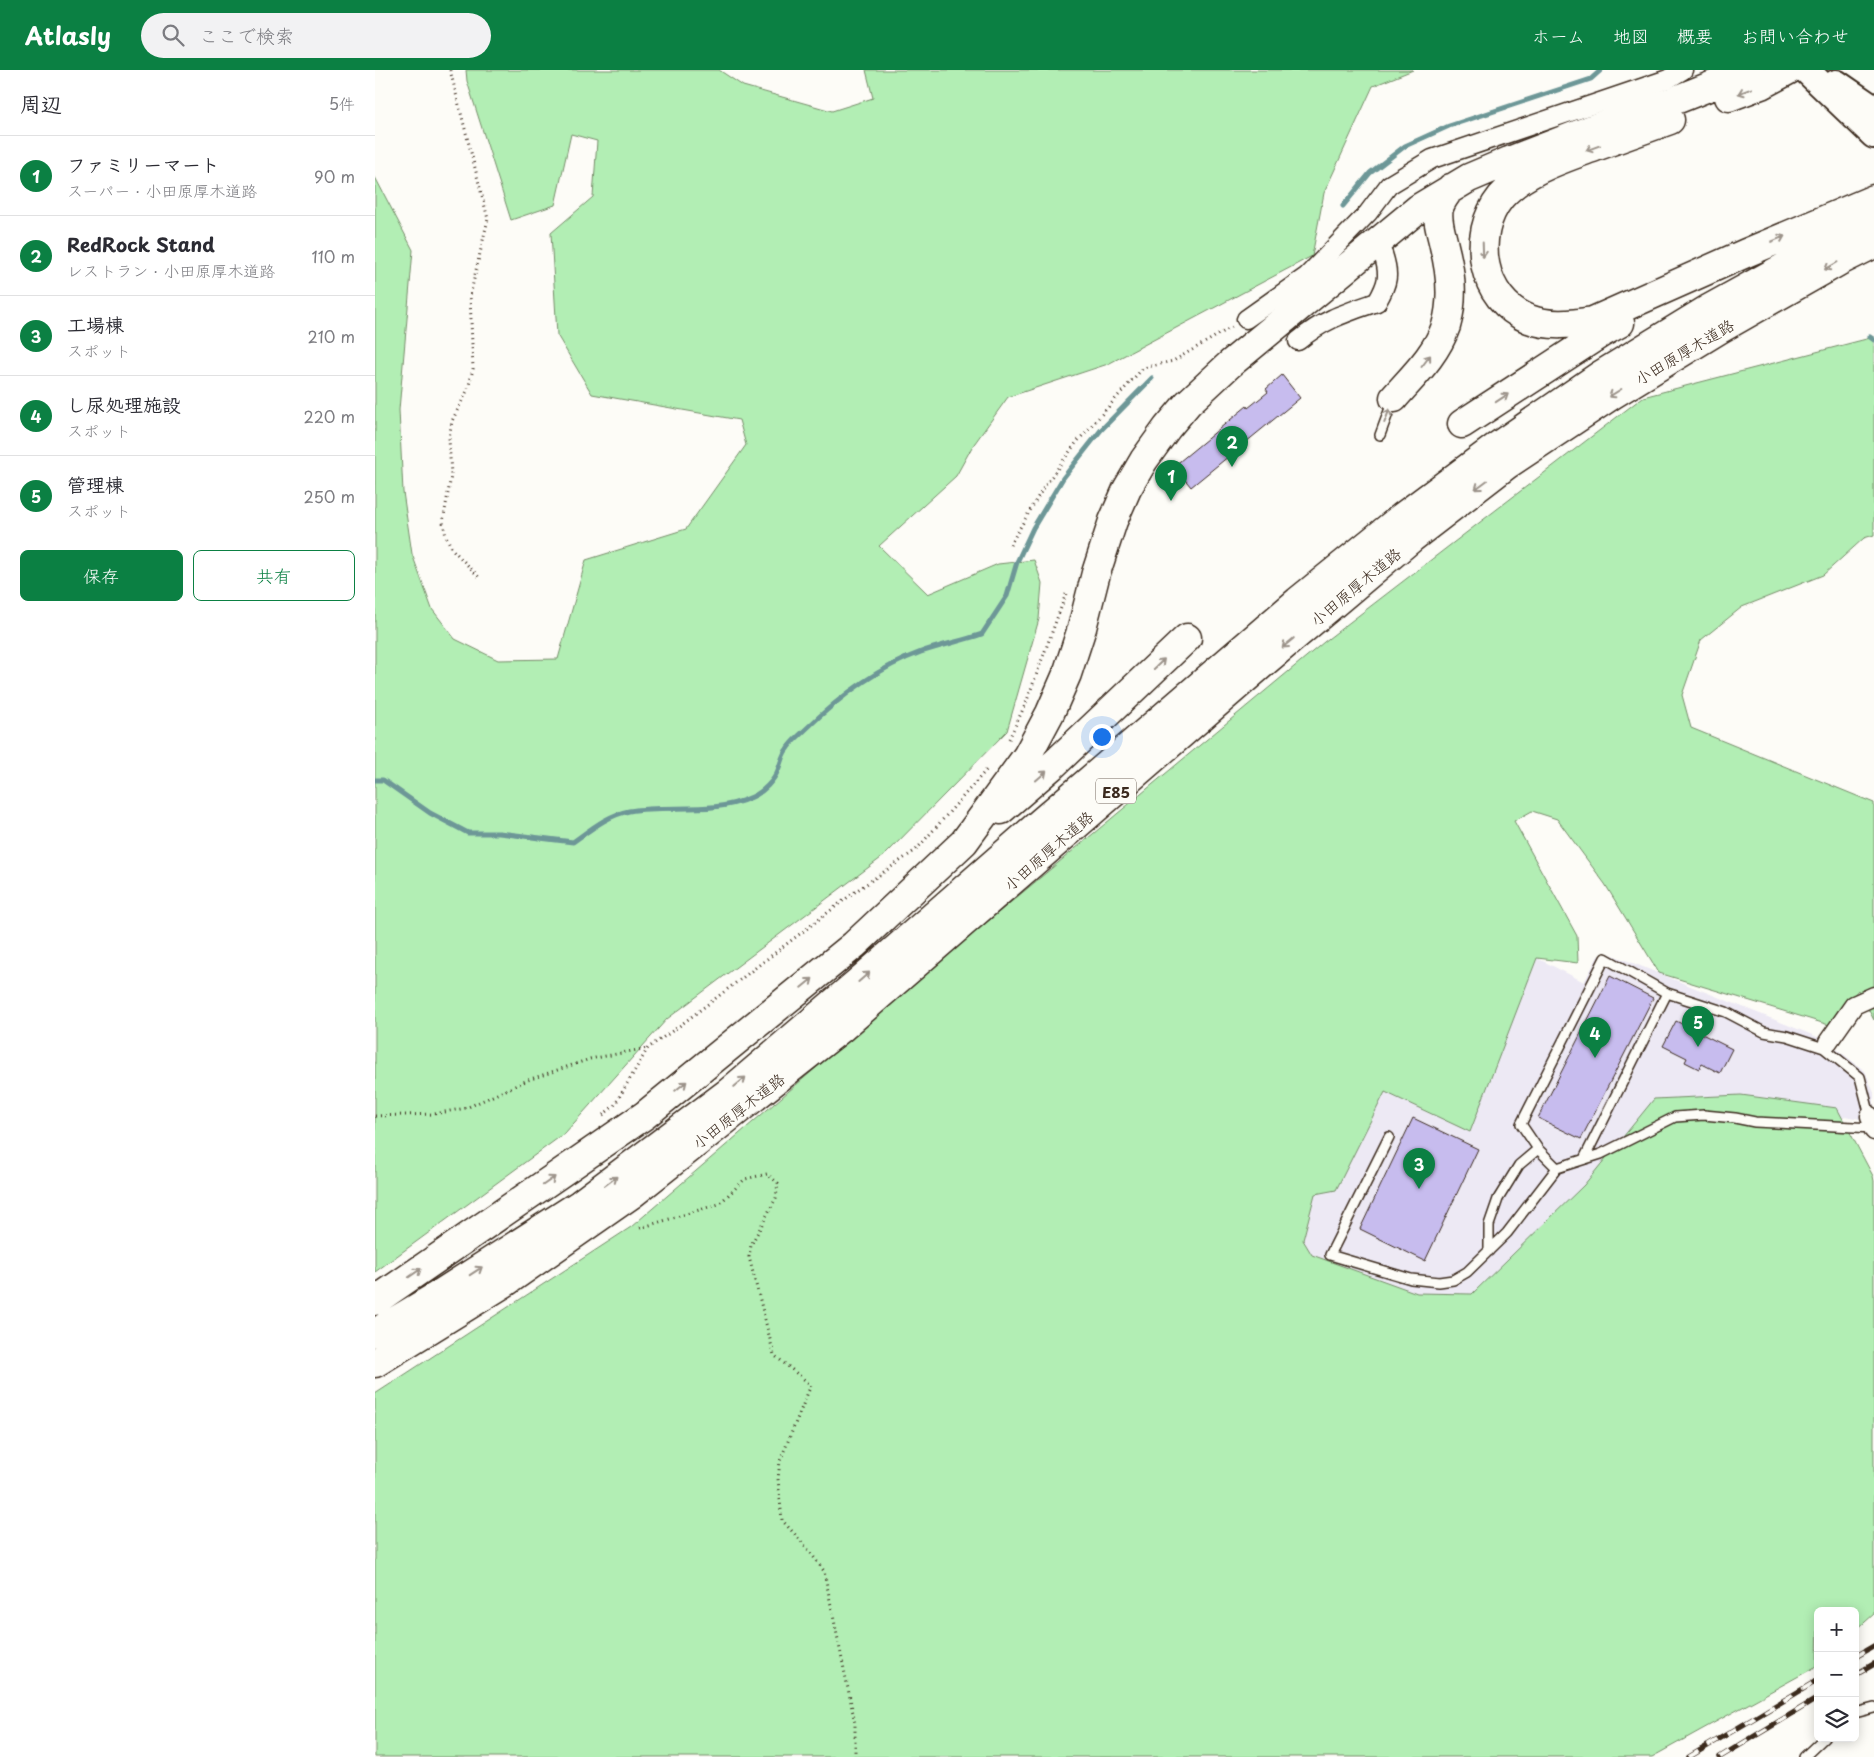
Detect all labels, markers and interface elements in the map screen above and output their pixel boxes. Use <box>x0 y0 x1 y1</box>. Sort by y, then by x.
search box <box>141 13 491 58</box>
text: Atlasly <box>25 17 111 53</box>
icon: search <box>159 21 187 49</box>
text: ここで検索 <box>199 21 294 49</box>
text: ホーム <box>1532 22 1585 49</box>
text: 地図 <box>1613 22 1649 49</box>
text: 概要 <box>1677 22 1713 49</box>
text: お問い合わせ <box>1741 22 1849 49</box>
text: 周辺 <box>20 87 62 119</box>
one-way arrow <box>1738 87 1754 96</box>
text: 5件 <box>329 91 355 115</box>
one-way arrow <box>1586 144 1601 153</box>
text: ファミリーマート <box>67 150 220 178</box>
text: 1 <box>32 164 40 188</box>
text: 90 m <box>314 164 355 188</box>
text: スーパー · 小田原厚木道路 <box>67 178 257 202</box>
text: RedRock Stand <box>67 230 215 258</box>
one-way arrow <box>1770 234 1785 244</box>
one-way arrow <box>1478 242 1488 258</box>
text: 2 <box>30 244 42 268</box>
text: 110 m <box>312 244 355 268</box>
text: レストラン · 小田原厚木道路 <box>67 258 275 282</box>
one-way arrow <box>1824 262 1838 272</box>
text: 工場棟 <box>67 310 124 338</box>
street label: 小田原厚木道路 <box>1630 312 1738 390</box>
text: 3 <box>31 324 41 348</box>
text: 210 m <box>307 324 355 348</box>
text: スポット <box>67 338 131 362</box>
one-way arrow <box>1421 354 1431 368</box>
one-way arrow <box>1609 388 1623 398</box>
text: し尿処理施設 <box>67 390 181 418</box>
one-way arrow <box>1495 392 1509 402</box>
text: 4 <box>31 404 41 428</box>
text: 220 m <box>304 404 355 428</box>
one-way arrow <box>1383 409 1392 425</box>
text: スポット <box>67 418 131 442</box>
pin: 2 <box>1216 426 1248 467</box>
pin: 1 <box>1155 460 1187 501</box>
text: 管理棟 <box>67 470 124 498</box>
one-way arrow <box>1474 480 1488 490</box>
text: 5 <box>31 484 41 508</box>
text: 250 m <box>304 484 355 508</box>
text: スポット <box>67 498 131 522</box>
street label: 小田原厚木道路 <box>1304 541 1406 631</box>
button: 保存 <box>20 550 183 601</box>
button: 共有 <box>193 550 355 601</box>
one-way arrow <box>1281 637 1294 648</box>
one-way arrow <box>1153 658 1165 670</box>
your location <box>1089 724 1115 750</box>
one-way arrow <box>1034 770 1047 781</box>
road number: E85 <box>1096 778 1136 804</box>
street label: 小田原厚木道路 <box>998 804 1098 896</box>
one-way arrow <box>858 972 871 983</box>
one-way arrow <box>800 978 813 989</box>
pin: 5 <box>1682 1006 1714 1047</box>
pin: 4 <box>1579 1017 1611 1058</box>
street label: 小田原厚木道路 <box>686 1066 790 1154</box>
one-way arrow <box>734 1076 747 1088</box>
one-way arrow <box>674 1080 687 1091</box>
pin: 3 <box>1403 1148 1435 1189</box>
one-way arrow <box>604 1175 617 1186</box>
one-way arrow <box>542 1176 556 1186</box>
one-way arrow <box>469 1266 483 1276</box>
one-way arrow <box>408 1268 422 1278</box>
map controls <box>1814 1607 1859 1742</box>
button: + <box>1814 1607 1859 1652</box>
button: − <box>1814 1652 1859 1697</box>
button: layers <box>1814 1697 1859 1742</box>

